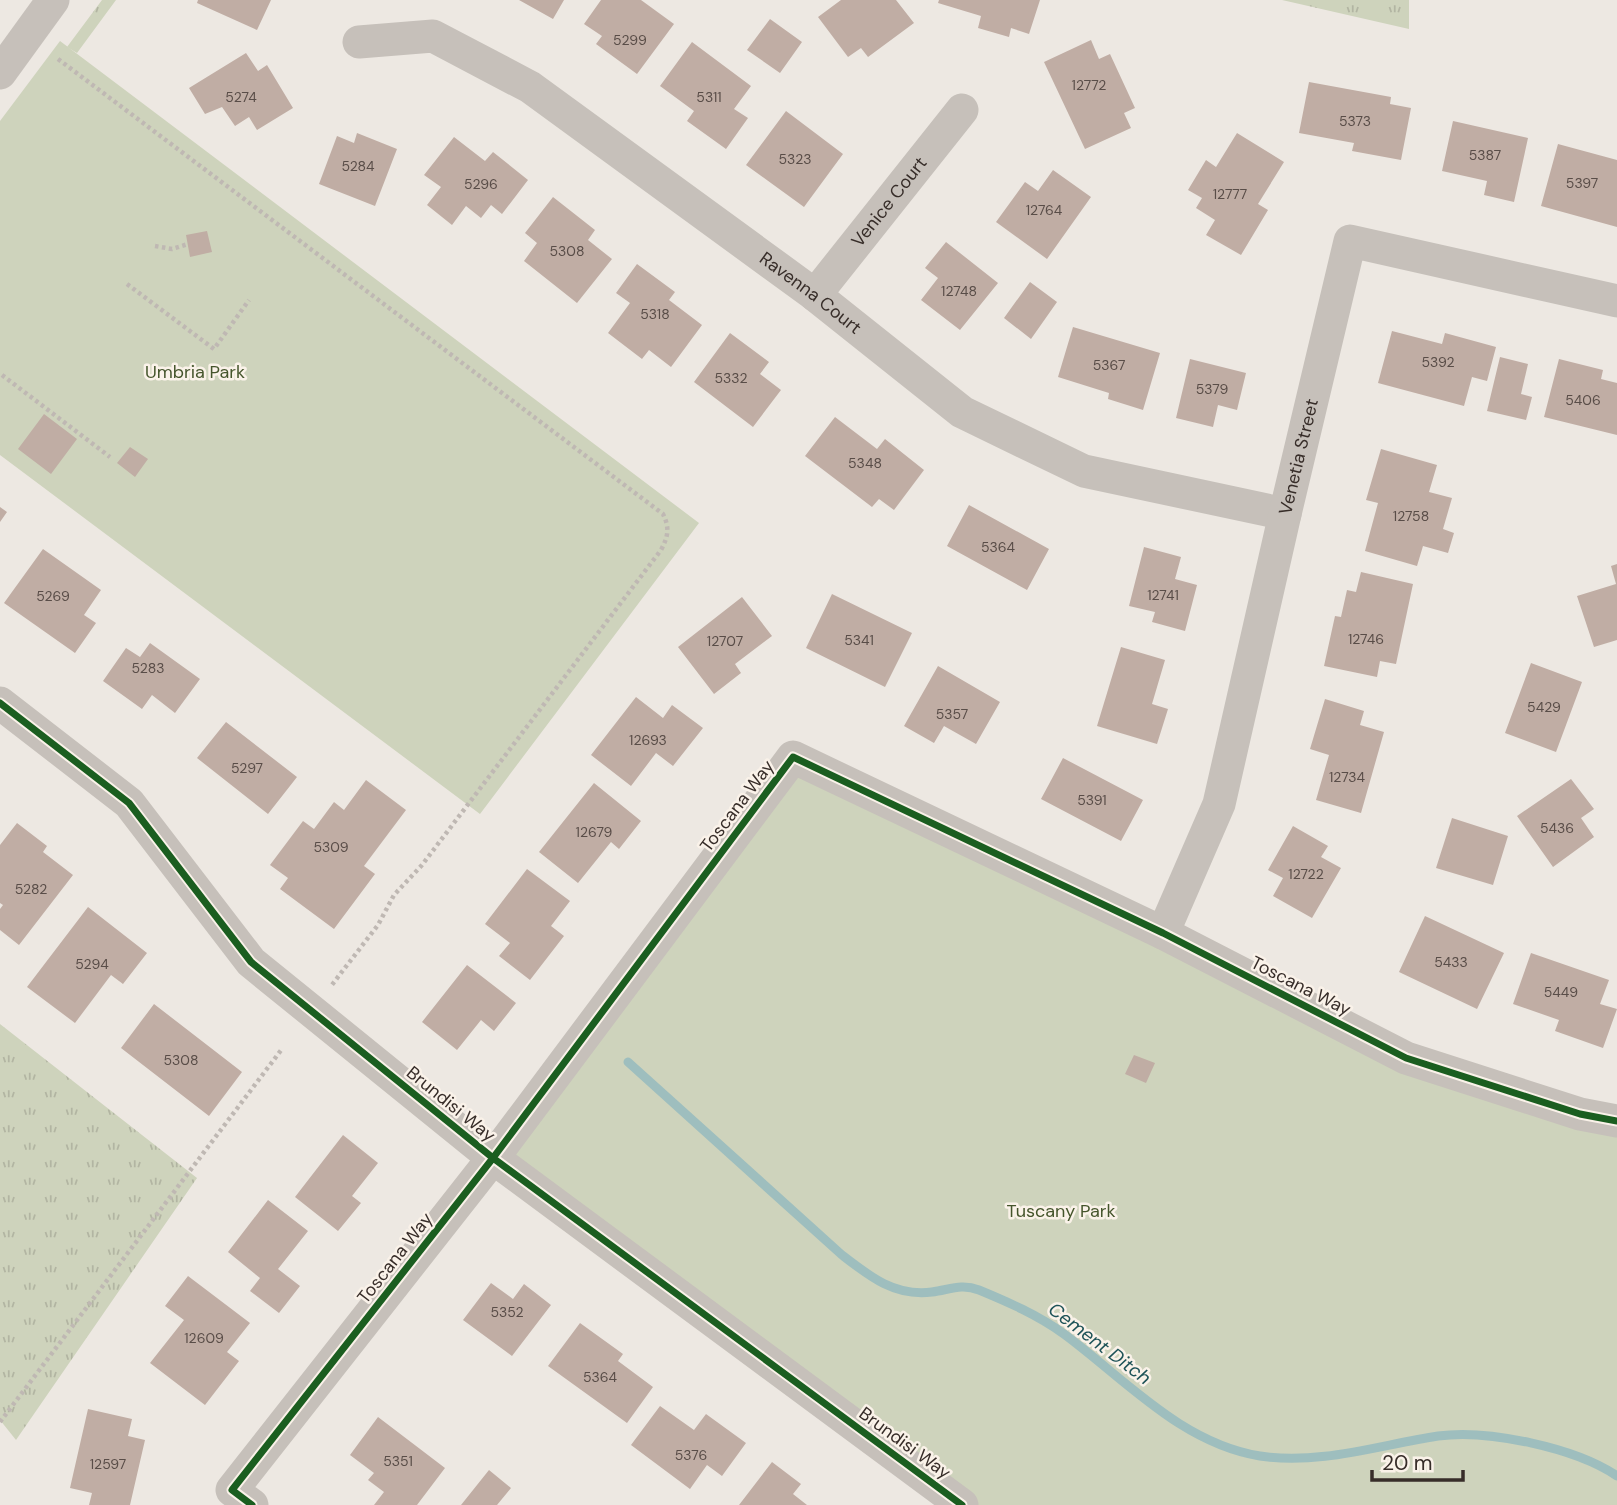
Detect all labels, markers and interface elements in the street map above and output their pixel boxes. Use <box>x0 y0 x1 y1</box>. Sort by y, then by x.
house number: 5299 <box>613 31 647 49</box>
house number: 12772 <box>1072 76 1106 94</box>
house number: 5274 <box>225 88 257 106</box>
house number: 5311 <box>696 88 722 106</box>
house number: 5373 <box>1339 112 1371 130</box>
house number: 5387 <box>1469 146 1501 164</box>
house number: 5323 <box>778 150 812 168</box>
street label: Venice Court <box>846 152 932 252</box>
house number: 5284 <box>341 157 375 175</box>
house number: 5397 <box>1566 174 1598 192</box>
house number: 5296 <box>464 175 498 193</box>
house number: 12777 <box>1213 185 1247 203</box>
house number: 12764 <box>1026 201 1063 219</box>
house number: 5308 <box>550 242 584 260</box>
street label: Ravenna Court <box>755 247 867 340</box>
house number: 12748 <box>941 282 977 300</box>
house number: 5318 <box>640 305 670 323</box>
house number: 5392 <box>1421 353 1455 371</box>
house number: 5367 <box>1093 356 1125 374</box>
park label: Umbria Park <box>145 360 245 384</box>
house number: 5332 <box>714 369 748 387</box>
house number: 5379 <box>1196 380 1228 398</box>
house number: 5406 <box>1565 391 1601 409</box>
street label: Venetia Street <box>1273 396 1324 517</box>
house number: 5348 <box>848 454 882 472</box>
house number: 12758 <box>1393 507 1429 525</box>
house number: 5364 <box>981 538 1016 556</box>
house number: 12741 <box>1147 586 1179 604</box>
house number: 5269 <box>36 587 70 605</box>
house number: 12746 <box>1348 630 1384 648</box>
house number: 5341 <box>844 631 874 649</box>
house number: 12707 <box>707 632 743 650</box>
house number: 5283 <box>132 659 164 677</box>
house number: 5429 <box>1527 698 1561 716</box>
house number: 5357 <box>936 705 968 723</box>
house number: 12693 <box>629 731 667 749</box>
street label: Toscana Way <box>695 755 779 857</box>
house number: 5297 <box>231 759 263 777</box>
house number: 12734 <box>1329 768 1366 786</box>
house number: 5391 <box>1077 791 1107 809</box>
house number: 5436 <box>1540 819 1574 837</box>
house number: 12679 <box>576 823 613 841</box>
house number: 5309 <box>313 838 349 856</box>
house number: 12722 <box>1288 865 1324 883</box>
house number: 5282 <box>15 880 47 898</box>
street label: Toscana Way <box>1247 951 1355 1021</box>
house number: 5433 <box>1434 953 1468 971</box>
house number: 5294 <box>75 955 109 973</box>
house number: 5449 <box>1544 983 1578 1001</box>
house number: 5308 <box>164 1051 198 1069</box>
street label: Brundisi Way <box>401 1061 501 1147</box>
park label: Tuscany Park <box>1006 1199 1116 1223</box>
street label: Toscana Way <box>352 1208 438 1308</box>
water label: Cement Ditch <box>1043 1297 1156 1390</box>
house number: 5352 <box>490 1303 524 1321</box>
house number: 12609 <box>184 1329 224 1347</box>
house number: 5364 <box>583 1368 618 1386</box>
street label: Brundisi Way <box>854 1402 956 1484</box>
scale bar <box>1372 1438 1463 1482</box>
house number: 5376 <box>675 1446 707 1464</box>
text: 20 m <box>1382 1449 1433 1477</box>
house number: 5351 <box>383 1452 413 1470</box>
house number: 12597 <box>90 1455 126 1473</box>

